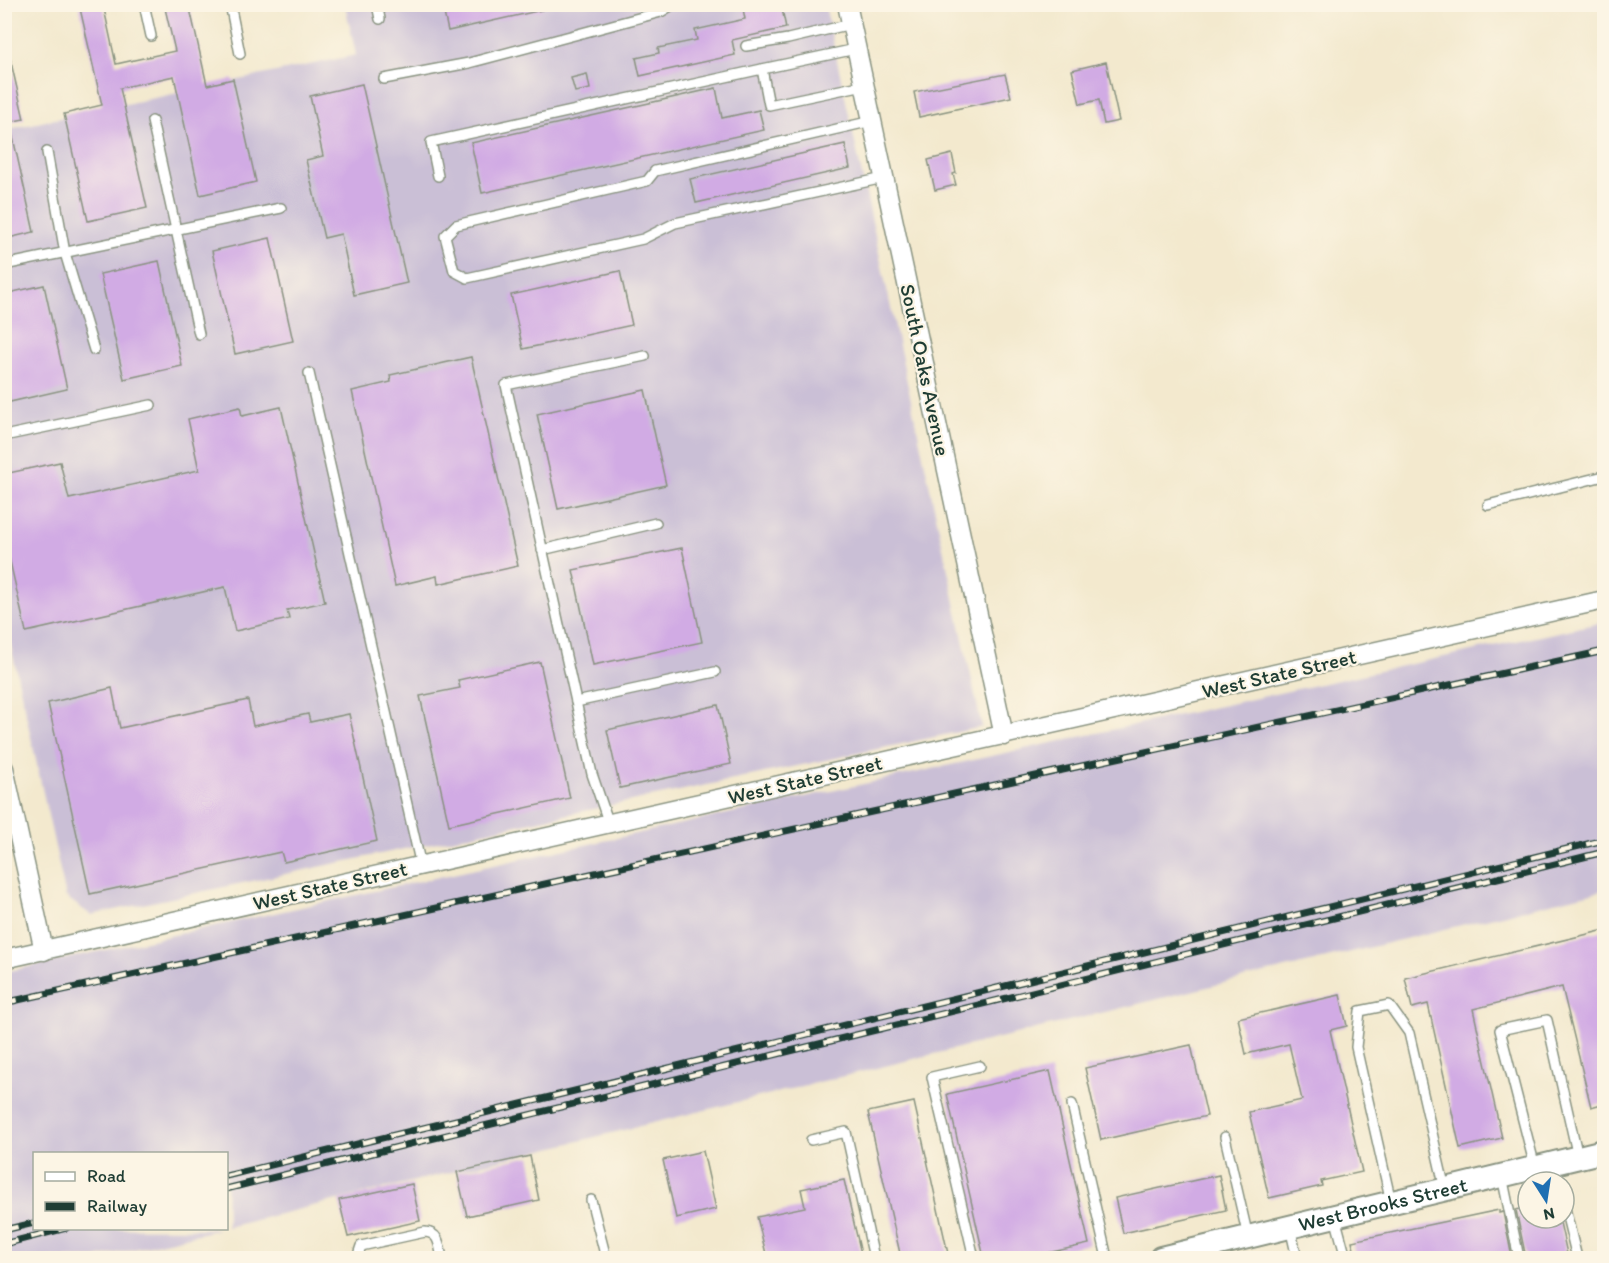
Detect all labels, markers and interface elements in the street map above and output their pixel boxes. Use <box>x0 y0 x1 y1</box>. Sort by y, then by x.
street label: South Oaks Avenue <box>895 282 956 458</box>
street label: West State Street <box>1199 644 1359 703</box>
street label: West State Street <box>725 750 885 809</box>
street label: West State Street <box>250 856 410 915</box>
legend <box>33 1152 228 1230</box>
text: Road <box>87 1165 126 1187</box>
north arrow <box>1516 1170 1576 1230</box>
street label: West Brooks Street <box>1295 1171 1470 1236</box>
text: Railway <box>87 1195 148 1217</box>
text: N <box>1542 1204 1556 1225</box>

